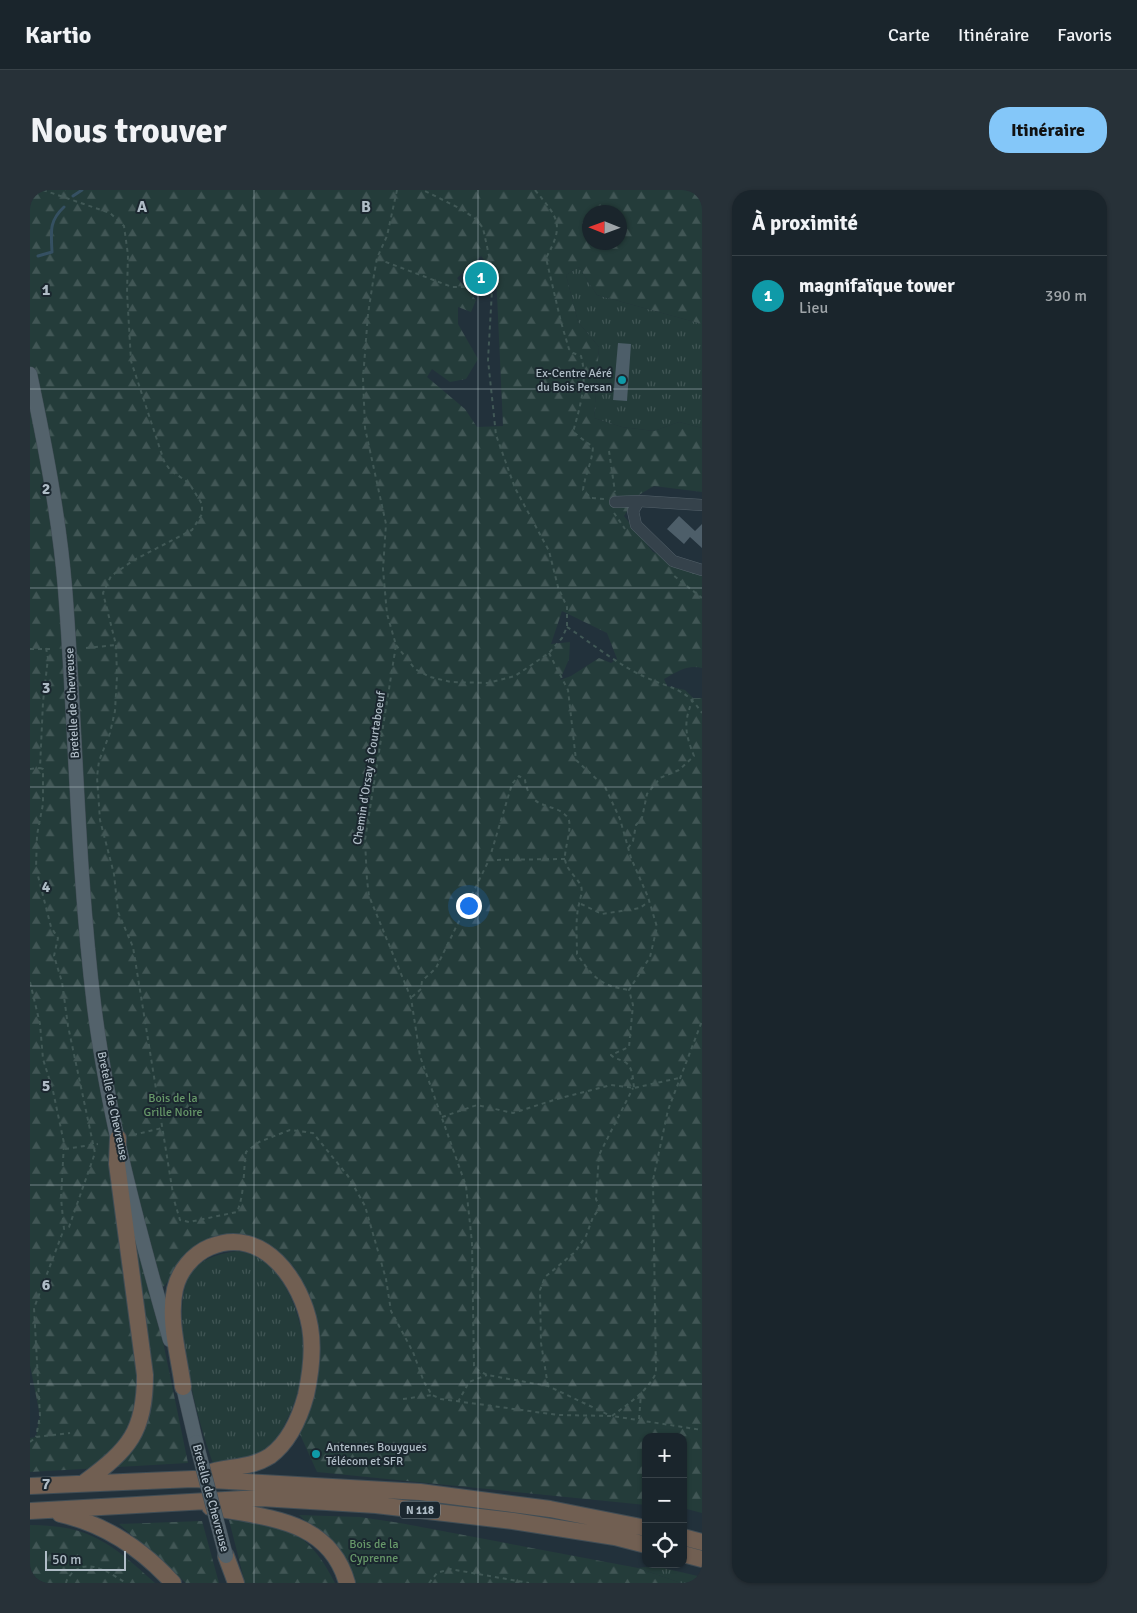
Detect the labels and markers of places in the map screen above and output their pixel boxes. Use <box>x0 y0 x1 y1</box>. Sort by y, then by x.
pin: 1 <box>465 259 497 297</box>
place label: Ex-Centre Aéré du Bois Persan <box>535 366 612 395</box>
marker: Ex-Centre Aéré du Bois Persan <box>616 374 628 386</box>
place label: Antennes Bouygues Télécom et SFR <box>326 1440 427 1469</box>
marker: Antennes Bouygues Télécom et SFR <box>310 1448 322 1460</box>

